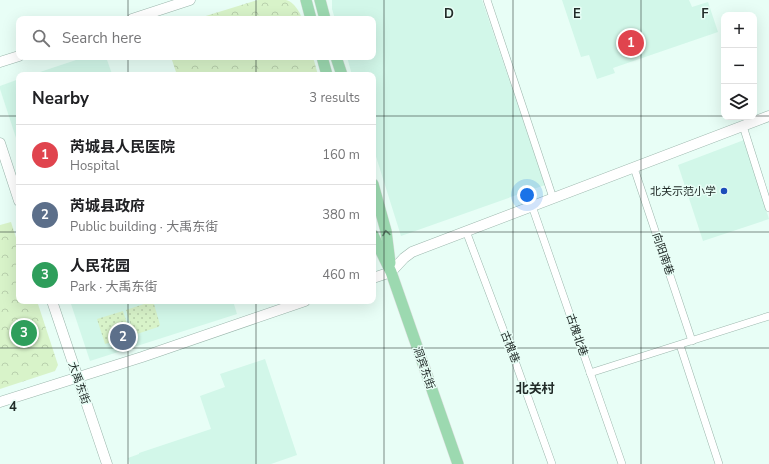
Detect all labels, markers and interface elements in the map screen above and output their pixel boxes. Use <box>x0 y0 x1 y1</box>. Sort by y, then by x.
text: D <box>444 5 454 23</box>
text: E <box>573 5 581 23</box>
text: F <box>701 5 709 23</box>
map controls <box>721 12 757 120</box>
button: + <box>721 12 757 48</box>
search box <box>16 16 376 60</box>
icon: search <box>30 27 52 49</box>
text: Search here <box>62 28 142 48</box>
pin: 1 <box>618 28 644 58</box>
button: − <box>721 48 757 84</box>
button: layers <box>721 84 757 120</box>
text: Nearby <box>32 87 89 110</box>
text: 3 results <box>309 89 360 107</box>
text: 芮城县人民医院 <box>70 137 175 157</box>
text: 1 <box>41 146 49 164</box>
text: 160 m <box>322 146 360 164</box>
text: Hospital <box>70 157 119 175</box>
place label: 北关示范小学 <box>650 184 716 199</box>
your location <box>517 185 537 205</box>
marker: 北关示范小学 <box>719 186 729 196</box>
text: 芮城县政府 <box>70 196 145 216</box>
text: 2 <box>41 206 49 224</box>
text: 380 m <box>322 206 360 224</box>
text: Public building · 大禹东街 <box>70 218 218 236</box>
one-way arrow <box>382 230 391 236</box>
street label: 向阳南巷 <box>649 231 677 277</box>
text: 人民花园 <box>70 256 130 276</box>
text: 3 <box>41 266 49 284</box>
text: 460 m <box>322 266 360 284</box>
text: Park · 大禹东街 <box>70 278 158 296</box>
street label: 古槐北巷 <box>563 312 591 358</box>
pin: 3 <box>11 318 37 348</box>
pin: 2 <box>110 322 136 352</box>
street label: 古槐巷 <box>497 329 523 365</box>
street label: 洞宾东街 <box>410 345 438 391</box>
street label: 大禹东街 <box>65 360 93 406</box>
district label: 北关村 <box>515 380 555 398</box>
text: 4 <box>9 398 17 416</box>

